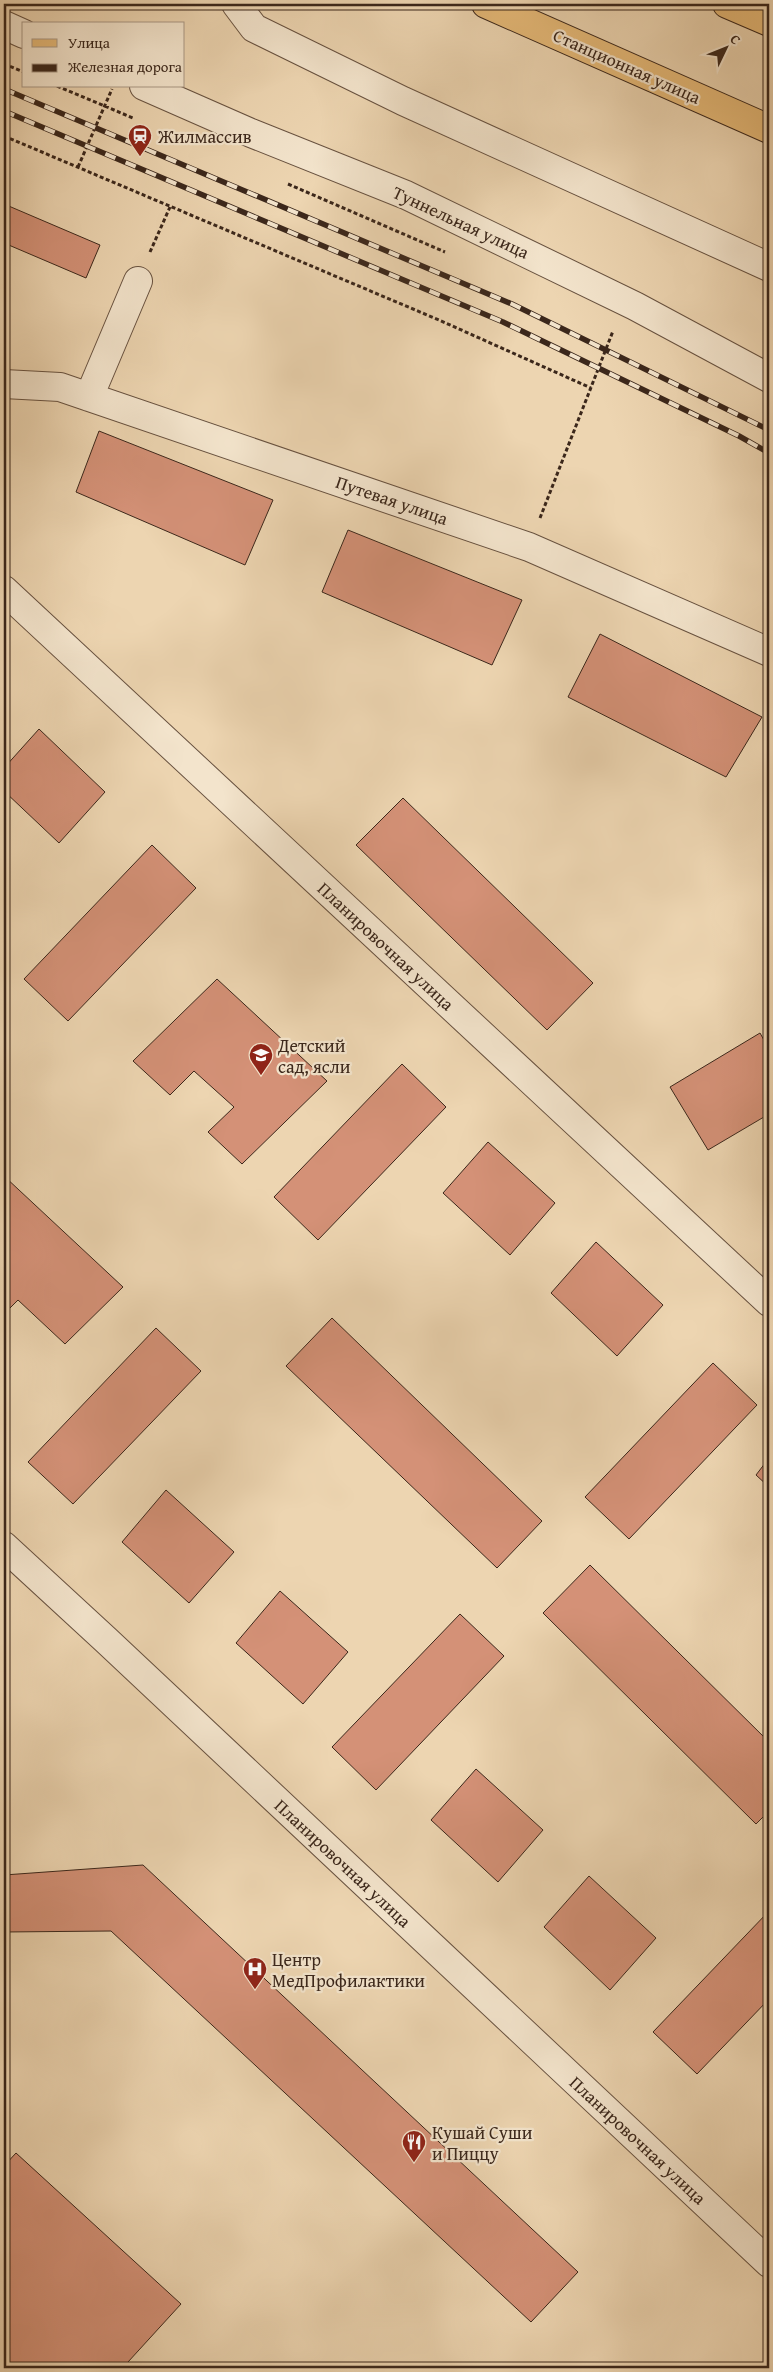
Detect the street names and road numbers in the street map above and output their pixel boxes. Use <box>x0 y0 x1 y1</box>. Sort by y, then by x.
street label: Станционная улица <box>549 21 705 111</box>
street label: Туннельная улица <box>388 179 534 266</box>
street label: Путевая улица <box>332 468 452 532</box>
street label: Планировочная улица <box>312 875 461 1017</box>
street label: Планировочная улица <box>269 1792 418 1934</box>
street label: Планировочная улица <box>564 2069 713 2211</box>

